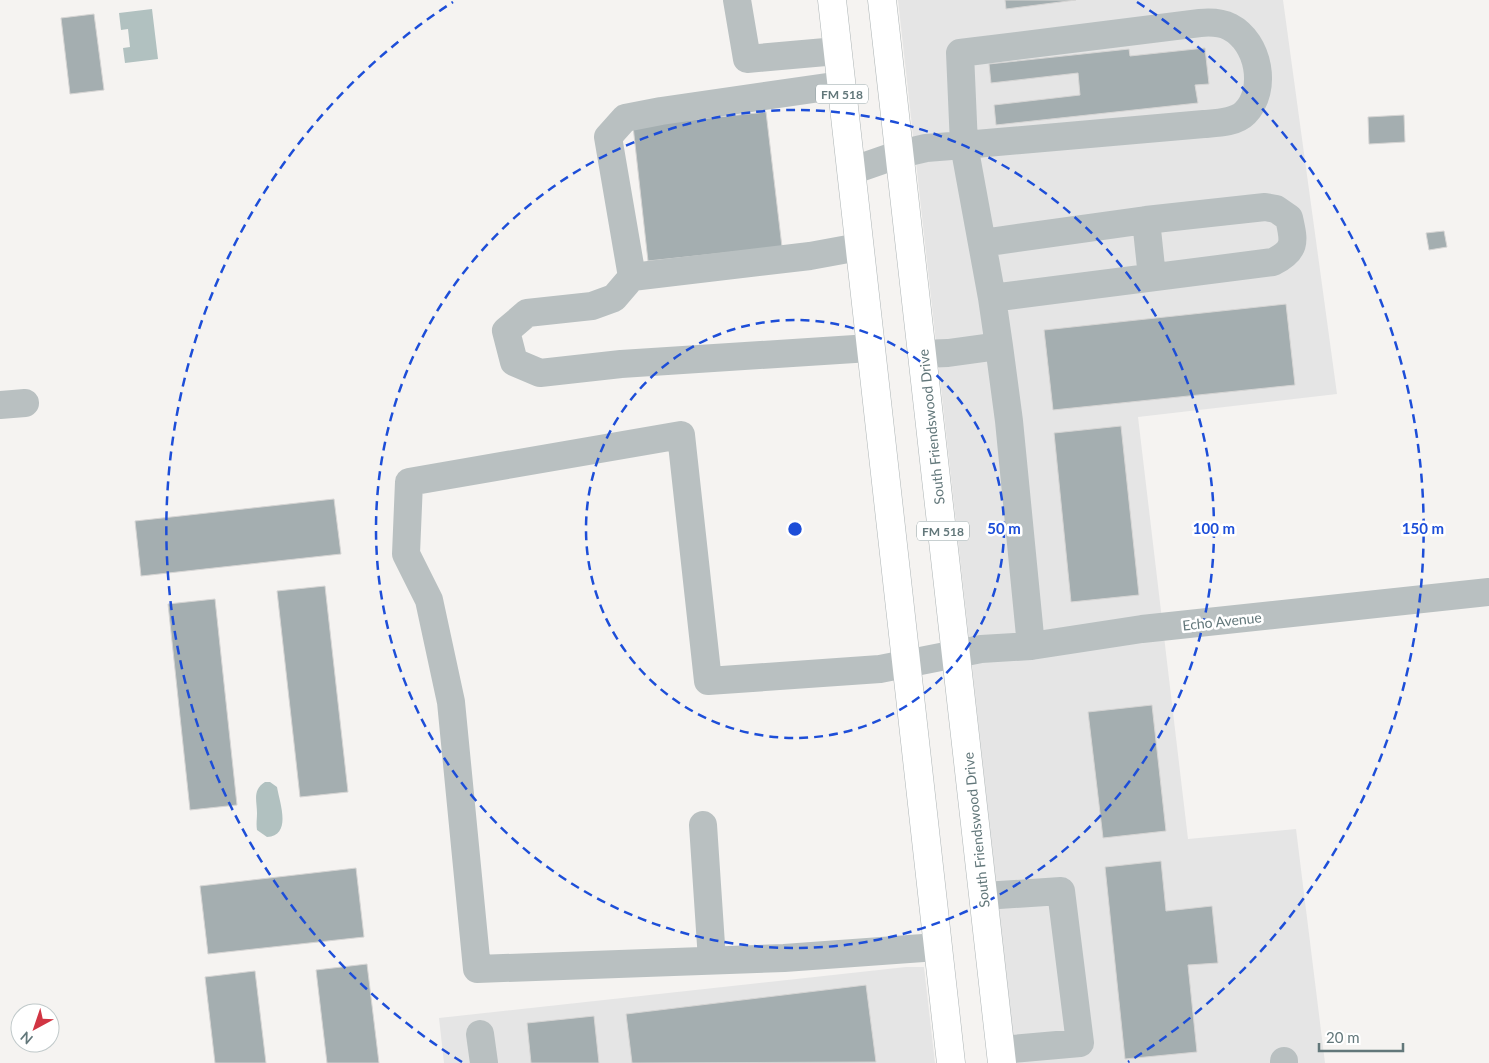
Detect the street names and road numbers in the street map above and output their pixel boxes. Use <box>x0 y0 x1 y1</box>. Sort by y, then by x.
road number: FM 518 <box>816 85 868 104</box>
street label: South Friendswood Drive <box>914 348 948 506</box>
road number: FM 518 <box>917 522 969 540</box>
street label: Echo Avenue <box>1182 608 1262 634</box>
street label: South Friendswood Drive <box>959 751 993 909</box>

